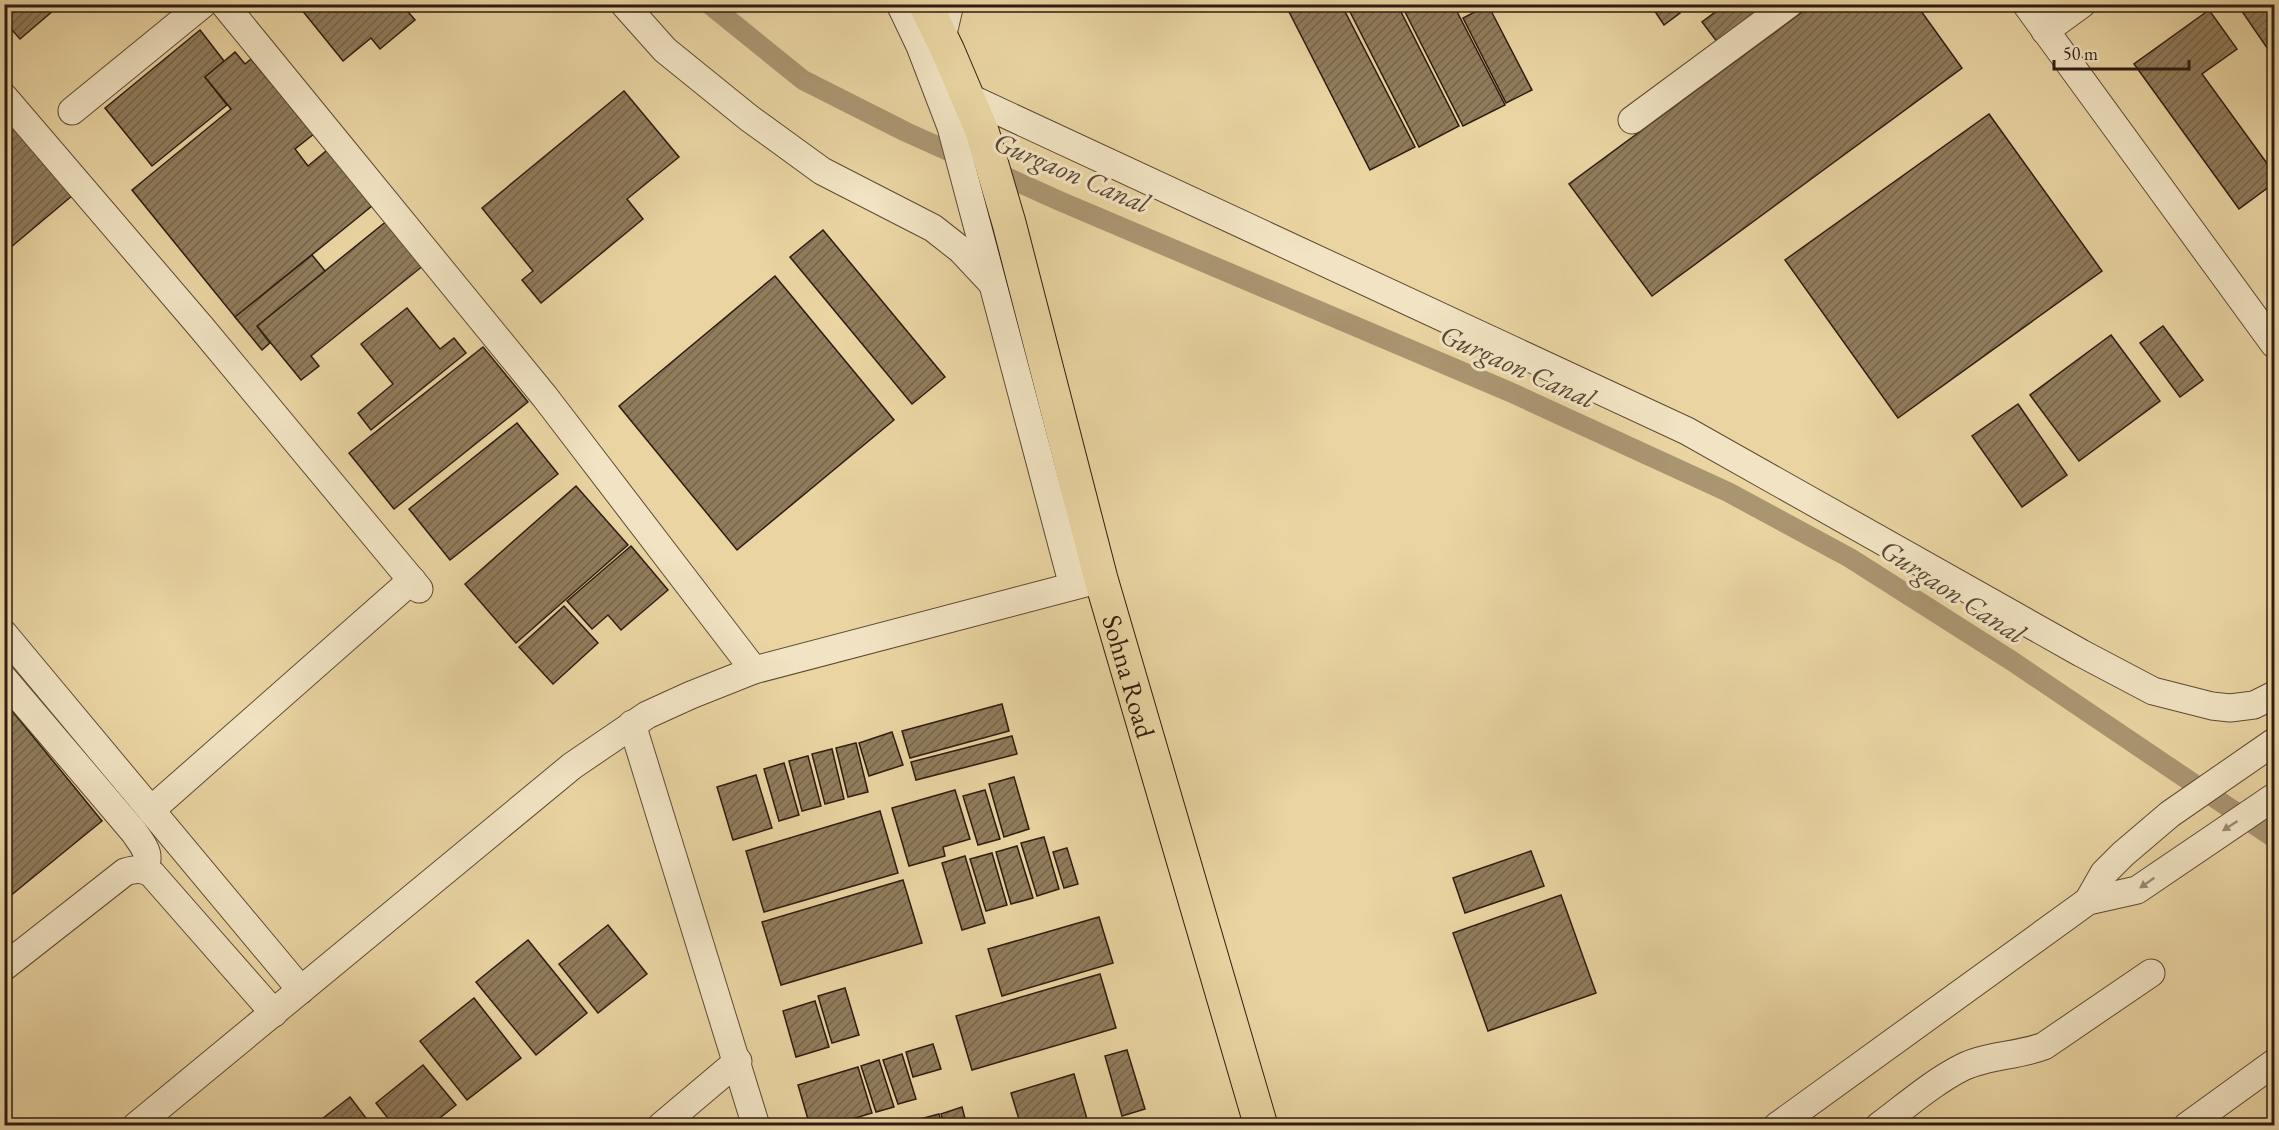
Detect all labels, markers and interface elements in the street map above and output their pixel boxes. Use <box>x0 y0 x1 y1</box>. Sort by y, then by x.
scale bar <box>2054 33 2189 71</box>
text: 50 m <box>2063 42 2098 65</box>
water label: Gurgaon Canal <box>988 123 1156 221</box>
water label: Gurgaon Canal <box>1435 316 1602 417</box>
water label: Gurgaon Canal <box>1873 531 2033 652</box>
street label: Sohna Road <box>1095 611 1164 742</box>
one-way arrow <box>2221 821 2238 832</box>
one-way arrow <box>2139 877 2155 889</box>

